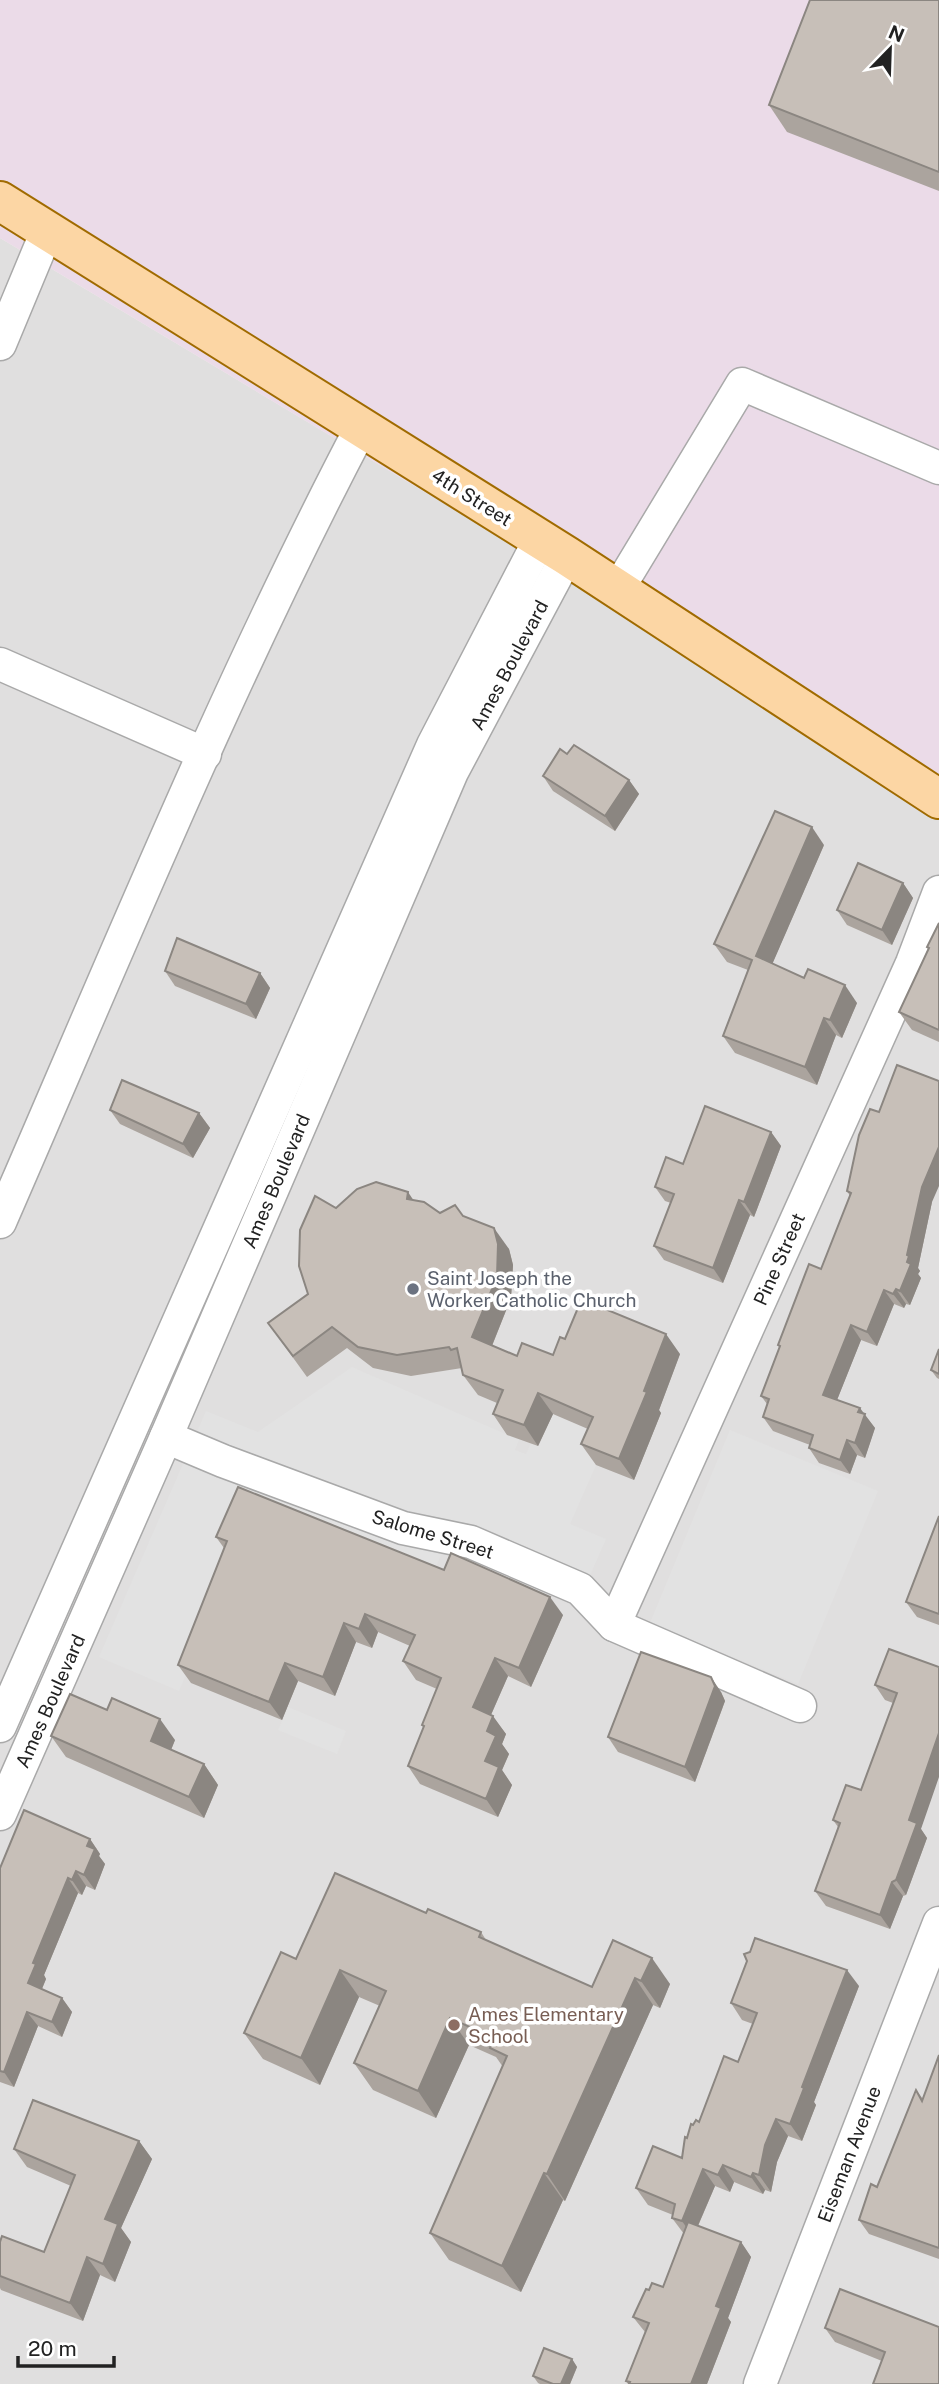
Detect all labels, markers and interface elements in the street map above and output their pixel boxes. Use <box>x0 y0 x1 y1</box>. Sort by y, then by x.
north arrow <box>855 14 925 84</box>
text: N <box>886 20 908 46</box>
street label: 4th Street <box>428 464 516 530</box>
street label: Ames Boulevard <box>466 596 552 734</box>
street label: Ames Boulevard <box>238 1111 314 1251</box>
street label: Pine Street <box>749 1209 809 1309</box>
place label: Saint Joseph the Worker Catholic Church <box>427 1267 636 1311</box>
marker: Saint Joseph the Worker Catholic Church <box>405 1281 421 1297</box>
street label: Salome Street <box>369 1505 497 1563</box>
street label: Ames Boulevard <box>11 1631 89 1771</box>
place label: Ames Elementary School <box>468 2003 624 2047</box>
marker: Ames Elementary School <box>446 2017 462 2033</box>
street label: Eiseman Avenue <box>813 2083 885 2225</box>
scale bar <box>18 2324 114 2368</box>
text: 20 m <box>28 2336 77 2361</box>

